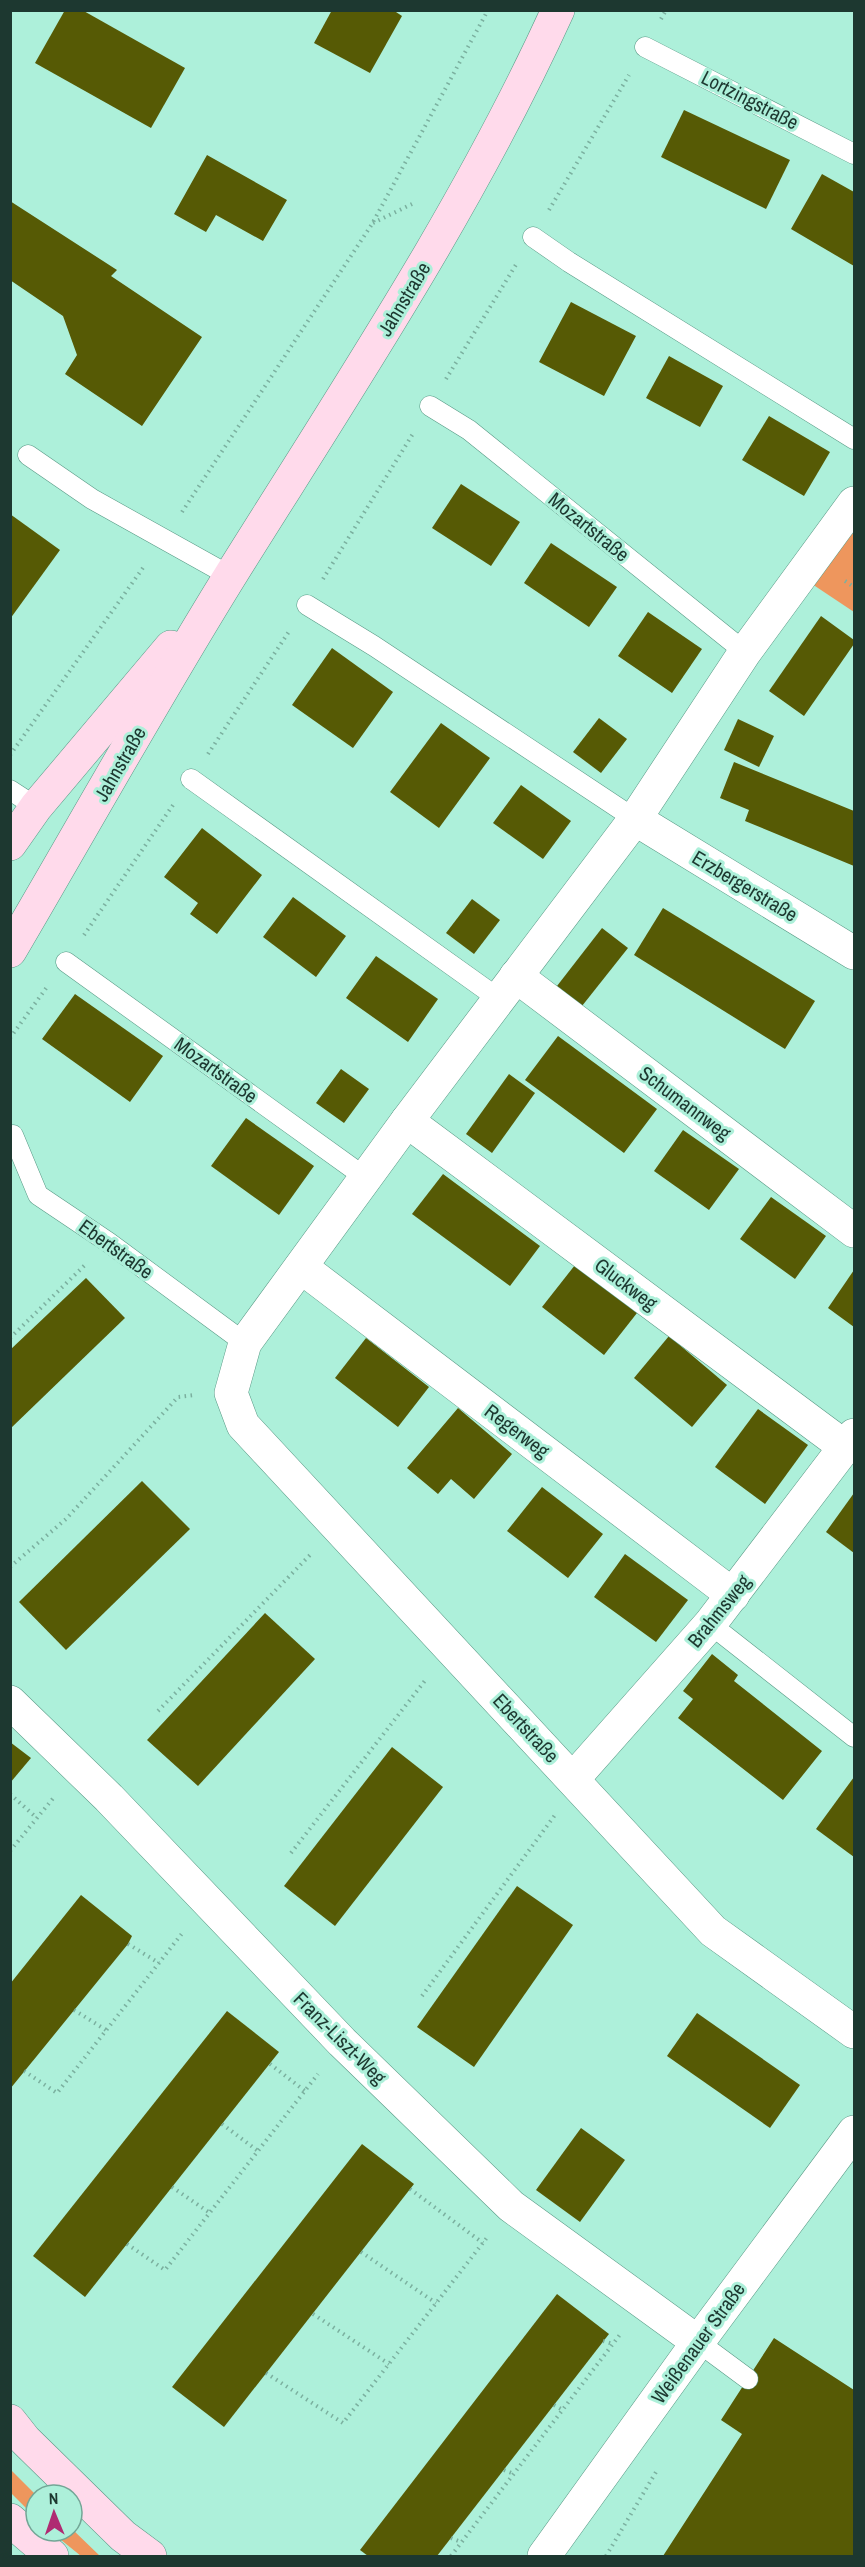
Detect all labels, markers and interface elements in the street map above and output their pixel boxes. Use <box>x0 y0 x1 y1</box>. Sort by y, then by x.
street label: Lortzingstraße <box>697 64 803 136</box>
street label: Jahnstraße <box>371 257 436 341</box>
street label: Mozartstraße <box>543 486 635 568</box>
street label: Jahnstraße <box>87 721 152 806</box>
street label: Erzbergerstraße <box>688 843 803 928</box>
street label: Mozartstraße <box>169 1030 263 1109</box>
street label: Schumannweg <box>634 1059 737 1146</box>
street label: Ebertstraße <box>74 1212 159 1285</box>
street label: Gluckweg <box>589 1251 663 1316</box>
street label: Regerweg <box>479 1397 555 1464</box>
street label: Brahmsweg <box>681 1569 756 1653</box>
street label: Ebertstraße <box>487 1687 565 1768</box>
street label: Franz-Liszt-Weg <box>288 1985 393 2090</box>
street label: Weißenauer Straße <box>644 2277 751 2409</box>
north arrow <box>24 2483 84 2543</box>
text: N <box>48 2487 59 2509</box>

